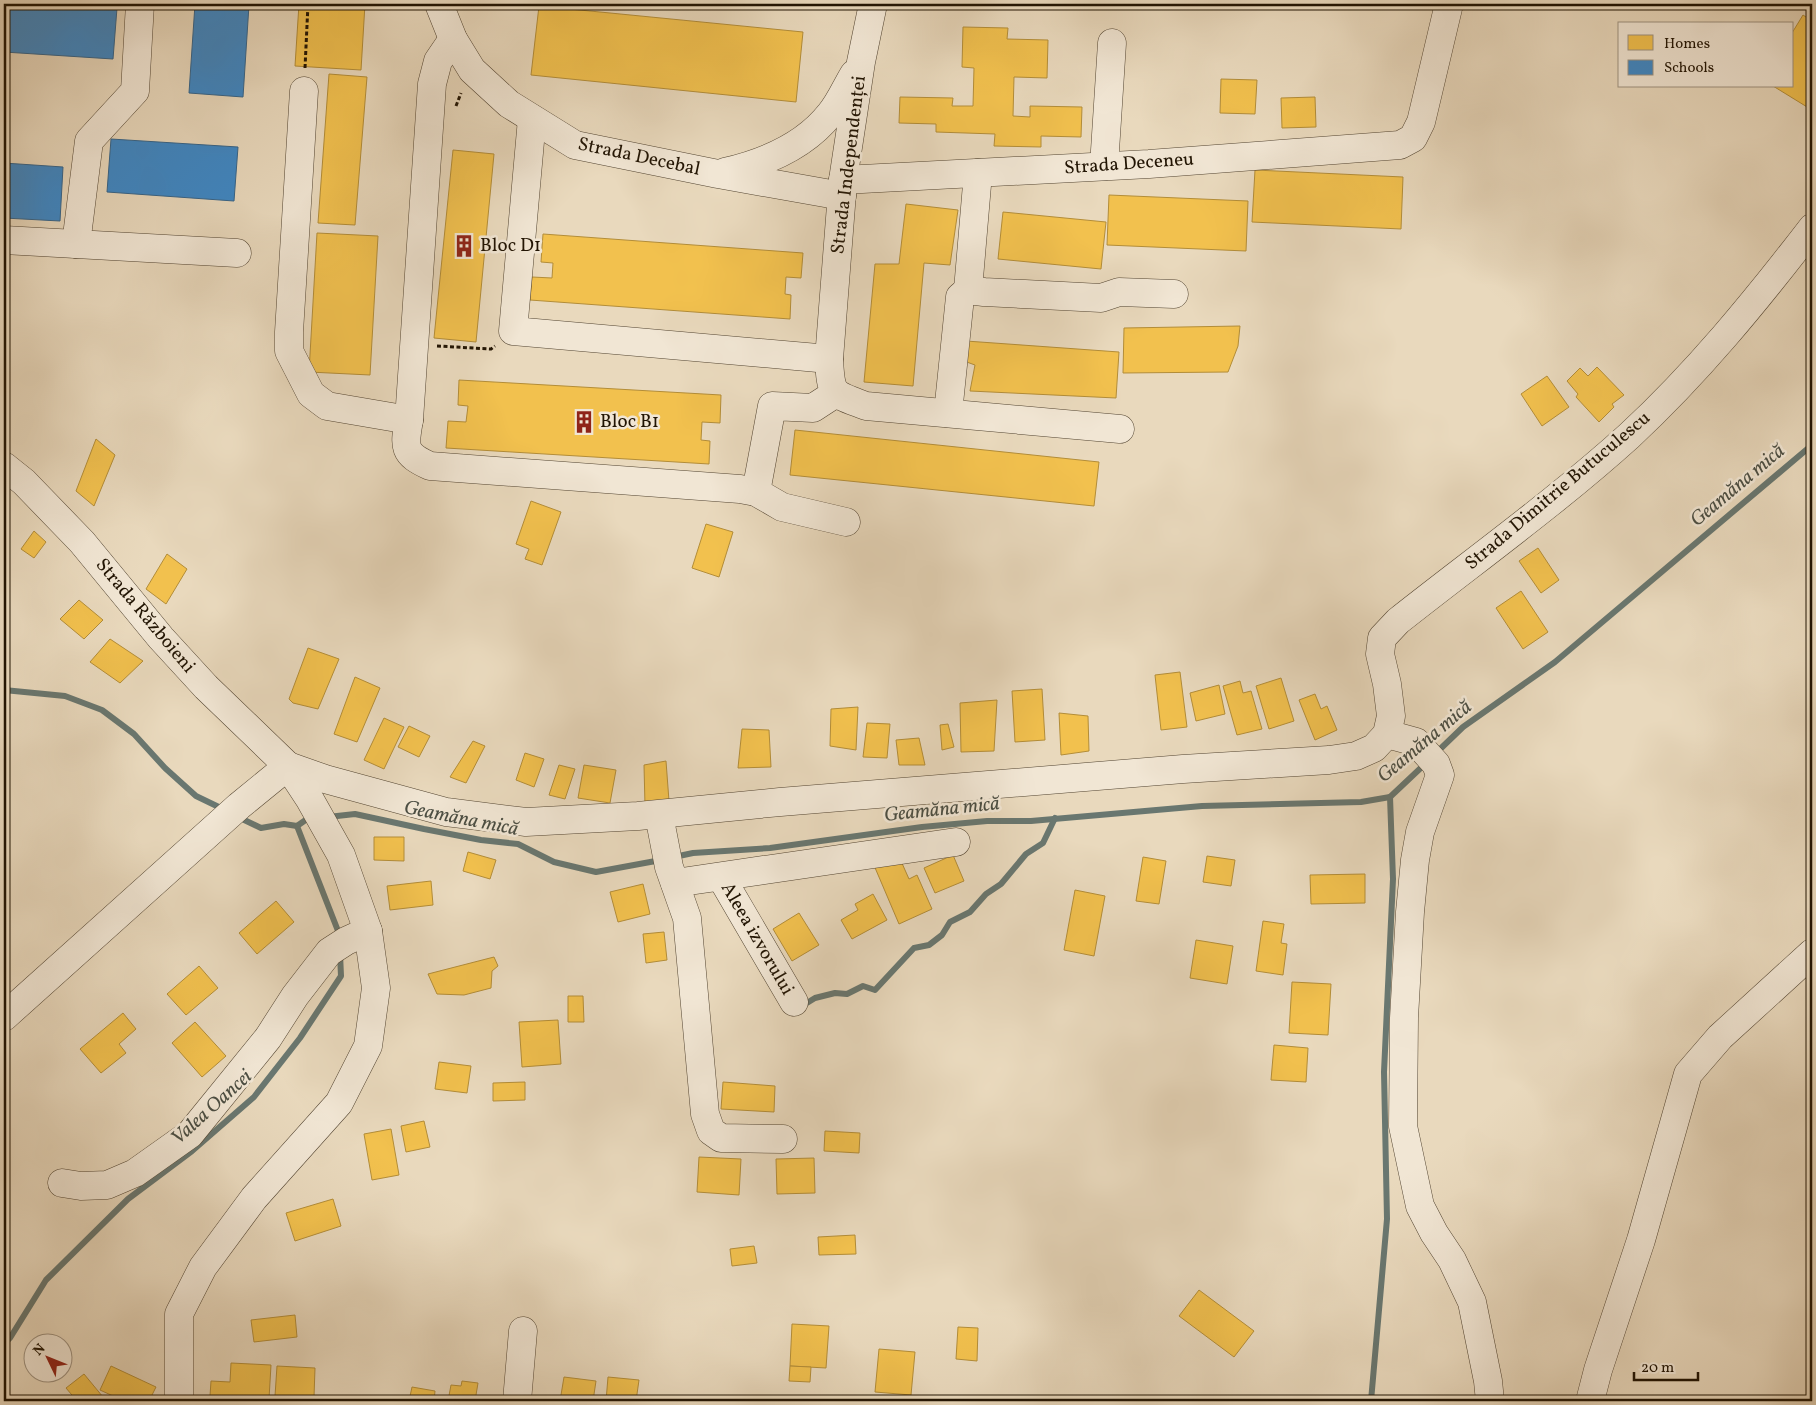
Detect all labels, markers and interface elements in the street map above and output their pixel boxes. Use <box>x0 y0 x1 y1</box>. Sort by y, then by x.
legend <box>1618 22 1794 88</box>
text: Homes <box>1664 34 1710 55</box>
text: Schools <box>1664 58 1714 79</box>
street label: Strada Independenței <box>825 74 873 256</box>
street label: Strada Decebal <box>575 131 703 183</box>
street label: Strada Deceneu <box>1063 146 1195 182</box>
building icon: Bloc D1 <box>451 233 477 259</box>
place label: Bloc D1 <box>480 233 541 259</box>
street label: Strada Dimitrie Butuculescu <box>1460 406 1656 576</box>
building icon: Bloc B1 <box>571 409 597 435</box>
place label: Bloc B1 <box>600 409 659 435</box>
water label: Geamăna mică <box>1685 438 1792 534</box>
street label: Strada Războieni <box>89 553 201 679</box>
water label: Geamăna mică <box>1372 694 1479 790</box>
water label: Geamăna mică <box>883 790 1002 830</box>
water label: Geamăna mică <box>401 794 521 844</box>
street label: Aleea izvorului <box>714 878 800 1000</box>
water label: Valea Oancei <box>165 1063 260 1152</box>
north arrow <box>22 1332 72 1382</box>
text: N <box>29 1340 50 1360</box>
scale bar <box>1634 1350 1697 1382</box>
text: 20 m <box>1641 1358 1674 1379</box>

